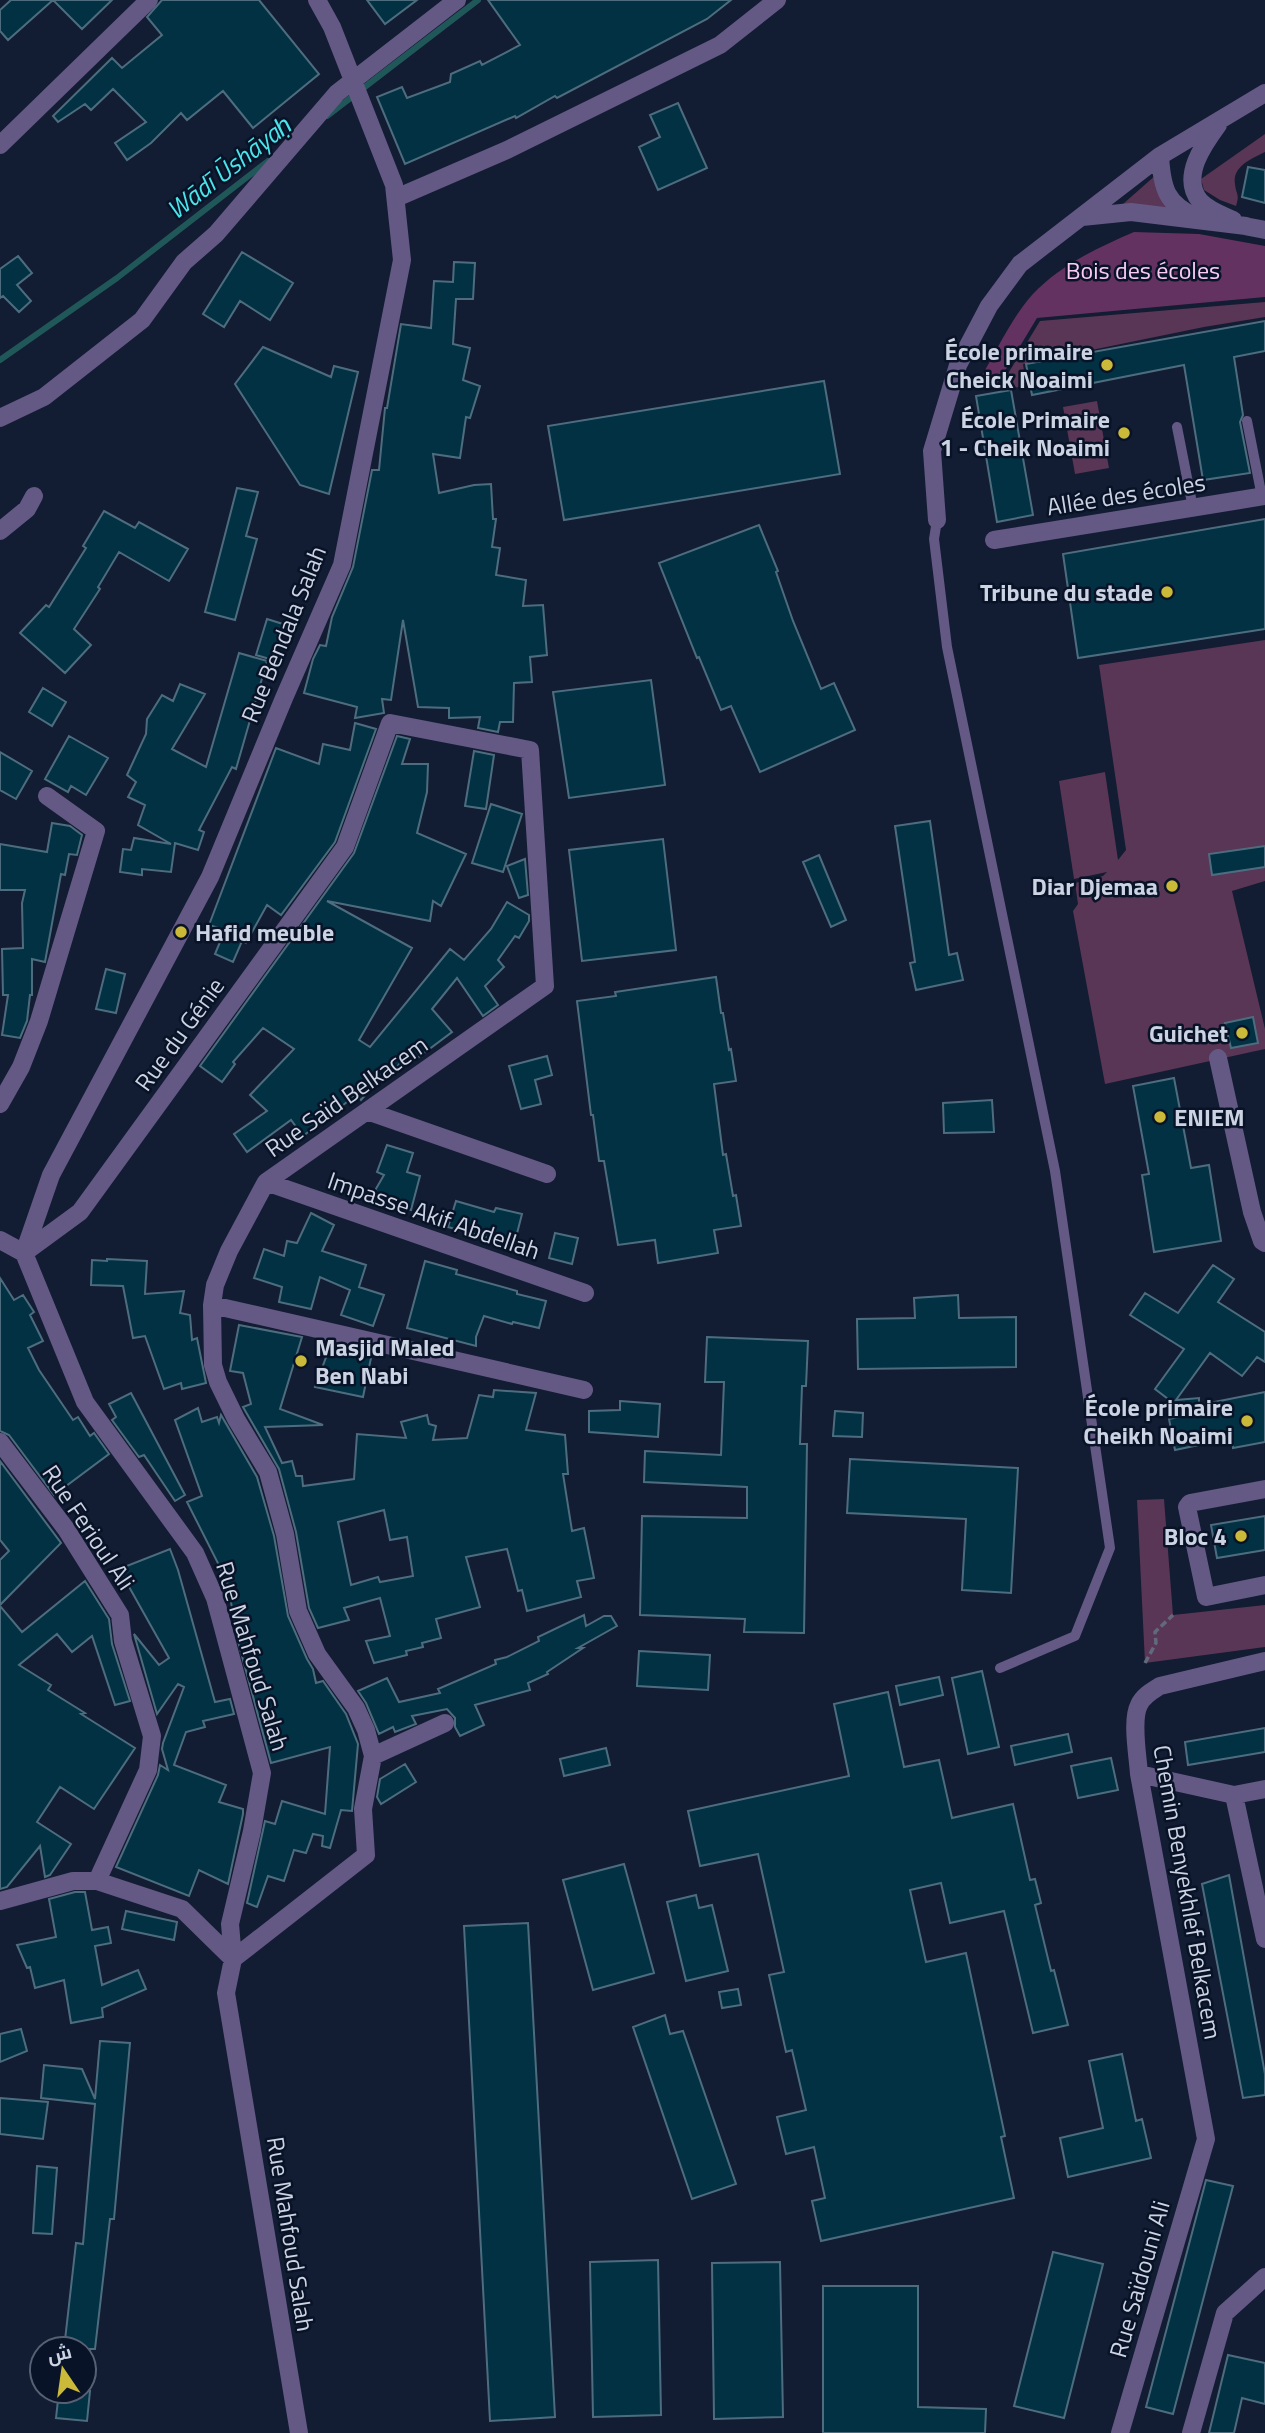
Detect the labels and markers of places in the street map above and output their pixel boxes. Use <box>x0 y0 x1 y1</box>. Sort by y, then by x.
place label: École primaire Cheick Noaimi <box>945 333 1093 397</box>
marker: École primaire Cheick Noaimi <box>1099 357 1115 373</box>
place label: École Primaire 1 - Cheik Noaimi <box>940 401 1110 465</box>
marker: École Primaire 1 - Cheik Noaimi <box>1116 425 1132 441</box>
place label: Tribune du stade <box>980 574 1153 610</box>
marker: Tribune du stade <box>1159 584 1175 600</box>
place label: Diar Djemaa <box>1032 868 1158 904</box>
marker: Diar Djemaa <box>1164 878 1180 894</box>
place label: Hafid meuble <box>195 914 334 950</box>
marker: Hafid meuble <box>173 924 189 940</box>
place label: Guichet <box>1149 1015 1228 1051</box>
marker: Guichet <box>1234 1025 1250 1041</box>
place label: ENIEM <box>1174 1099 1245 1135</box>
marker: ENIEM <box>1152 1109 1168 1125</box>
place label: Masjid Maled Ben Nabi <box>315 1329 455 1393</box>
marker: Masjid Maled Ben Nabi <box>293 1353 309 1369</box>
place label: École primaire Cheikh Noaimi <box>1083 1389 1233 1453</box>
marker: École primaire Cheikh Noaimi <box>1239 1413 1255 1429</box>
place label: Bloc 4 <box>1164 1518 1227 1554</box>
marker: Bloc 4 <box>1233 1528 1249 1544</box>

